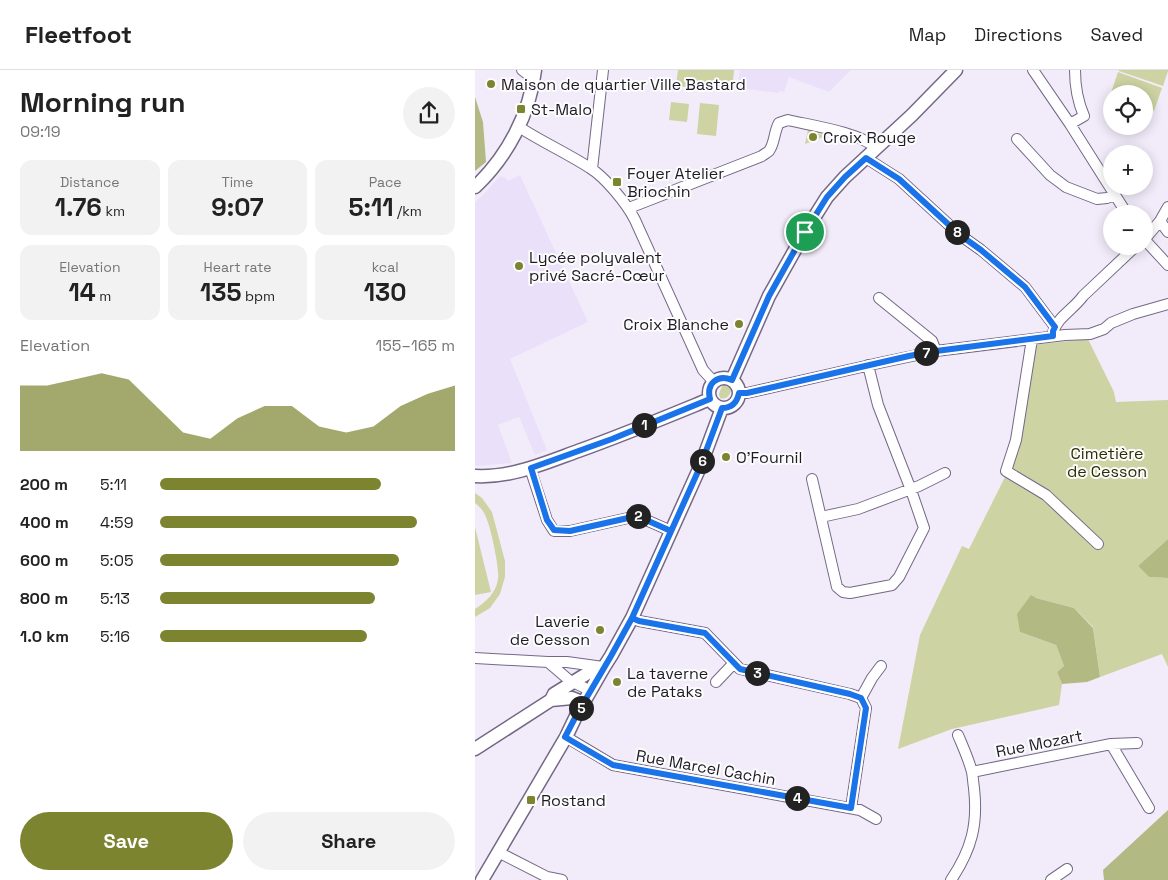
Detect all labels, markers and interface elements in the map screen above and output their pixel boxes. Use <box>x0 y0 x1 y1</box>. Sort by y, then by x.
text: Fleetfoot <box>25 19 132 50</box>
text: Map <box>909 23 946 46</box>
text: Directions <box>974 23 1063 46</box>
text: Saved <box>1091 23 1143 46</box>
place label: Maison de quartier Ville Bastard <box>501 74 746 95</box>
marker: Maison de quartier Ville Bastard <box>485 78 497 90</box>
text: Morning run <box>20 84 185 120</box>
map controls <box>1103 85 1153 255</box>
button: locate <box>1103 85 1153 135</box>
button: share <box>403 87 455 139</box>
place label: St-Malo <box>531 99 592 120</box>
marker: St-Malo <box>515 103 527 115</box>
text: 09:19 <box>20 121 61 142</box>
place label: Croix Rouge <box>823 127 916 148</box>
marker: Croix Rouge <box>807 131 819 143</box>
button: + <box>1103 145 1153 195</box>
place label: Foyer Atelier Briochin <box>627 163 724 202</box>
text: Distance <box>60 173 120 191</box>
text: Time <box>222 173 253 191</box>
text: Pace <box>369 173 402 191</box>
marker: Foyer Atelier Briochin <box>611 176 623 188</box>
text: 1.76 <box>55 191 102 223</box>
text: 9:07 <box>211 191 264 223</box>
text: 5:11 <box>348 191 394 223</box>
text: km <box>102 202 125 220</box>
text: /km <box>394 202 422 220</box>
button: − <box>1103 205 1153 255</box>
pin <box>784 211 826 253</box>
icon: arrive <box>791 218 819 246</box>
pin: 8 <box>945 220 969 244</box>
text: 8 <box>953 223 962 241</box>
place label: Lycée polyvalent privé Sacré-Cœur <box>529 247 664 286</box>
text: Elevation <box>59 258 121 276</box>
text: Heart rate <box>204 258 271 276</box>
text: kcal <box>372 258 399 276</box>
marker: Lycée polyvalent privé Sacré-Cœur <box>513 260 525 272</box>
text: 14 <box>68 276 96 308</box>
text: 135 <box>200 276 241 308</box>
text: 130 <box>364 276 407 308</box>
text: m <box>96 287 111 305</box>
text: bpm <box>241 287 275 305</box>
place label: Croix Blanche <box>623 314 729 335</box>
marker: Croix Blanche <box>733 318 745 330</box>
text: Elevation <box>20 335 90 356</box>
text: 155–165 m <box>375 335 455 356</box>
pin: 7 <box>913 340 939 366</box>
text: 7 <box>923 344 930 362</box>
pin: 1 <box>631 412 657 438</box>
text: 1 <box>641 416 648 434</box>
park label: Cimetière de Cesson <box>1067 443 1147 482</box>
place label: O'Fournil <box>736 447 802 468</box>
pin: 6 <box>689 448 715 474</box>
marker: O'Fournil <box>720 451 732 463</box>
text: 6 <box>698 452 707 470</box>
text: 200 m <box>20 474 68 495</box>
text: 5:11 <box>100 474 127 495</box>
pin: 2 <box>625 504 651 528</box>
text: 2 <box>634 507 643 525</box>
text: 400 m <box>20 512 69 533</box>
text: 4:59 <box>100 512 133 533</box>
text: 600 m <box>20 550 68 571</box>
text: 5:05 <box>100 550 133 571</box>
text: 800 m <box>20 588 68 609</box>
text: 5:13 <box>100 588 130 609</box>
place label: Laverie de Cesson <box>510 611 590 650</box>
marker: Laverie de Cesson <box>594 624 606 636</box>
text: 1.0 km <box>20 626 69 647</box>
text: 5:16 <box>100 626 130 647</box>
pin: 3 <box>745 660 769 686</box>
place label: La taverne de Pataks <box>627 663 708 702</box>
text: 3 <box>753 664 762 682</box>
marker: La taverne de Pataks <box>611 676 623 688</box>
pin: 5 <box>569 696 593 720</box>
text: 5 <box>577 699 586 717</box>
street label: Rue Mozart <box>994 725 1084 762</box>
street label: Rue Marcel Cachin <box>634 745 778 790</box>
pin: 4 <box>785 786 809 810</box>
text: 4 <box>793 789 802 807</box>
place label: Rostand <box>541 790 606 811</box>
marker: Rostand <box>525 794 537 806</box>
button: Save <box>20 812 233 870</box>
button: Share <box>243 812 455 870</box>

